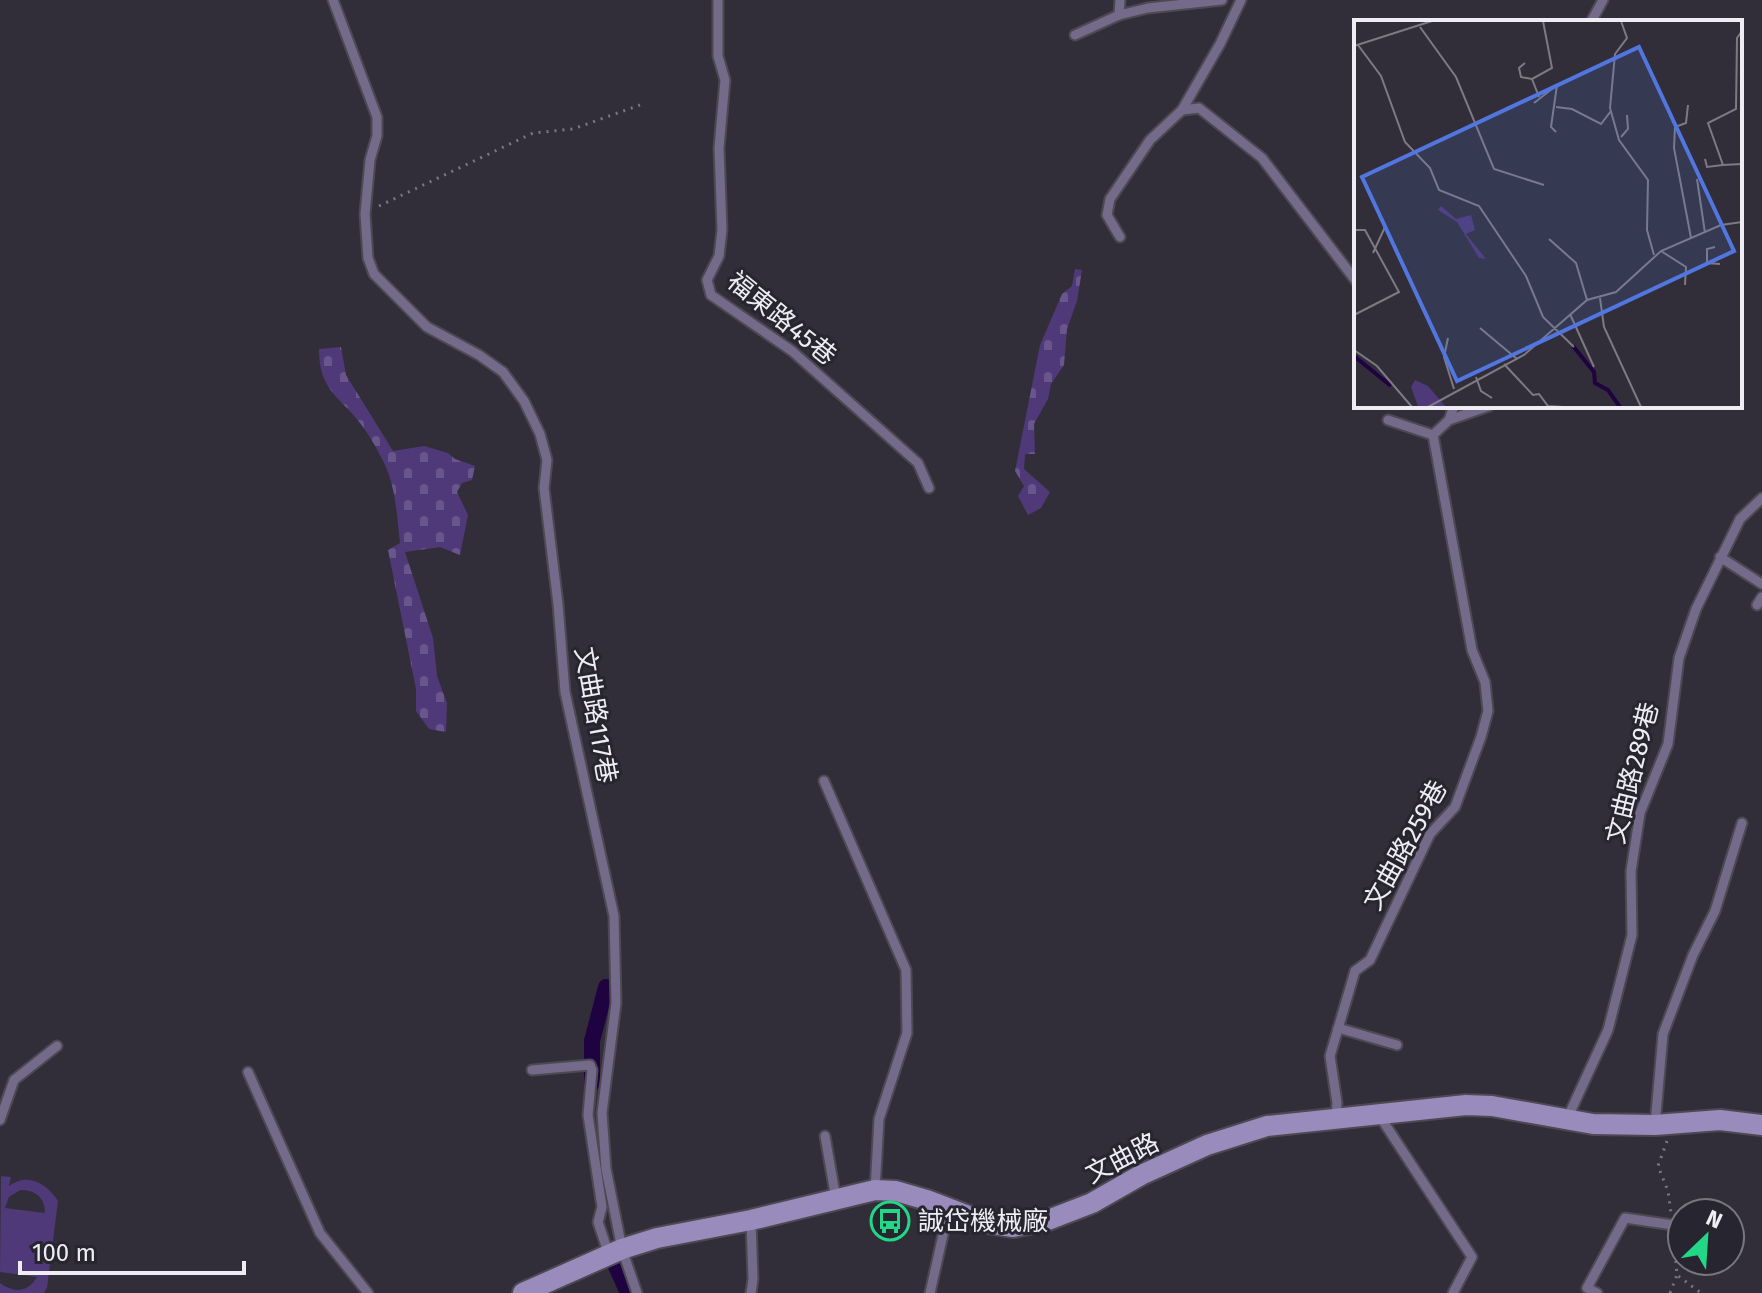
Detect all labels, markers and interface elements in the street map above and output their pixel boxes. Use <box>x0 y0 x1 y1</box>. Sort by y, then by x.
inset map <box>1354 20 1742 408</box>
street label: 福東路45巷 <box>721 265 842 372</box>
street label: 文曲路117巷 <box>568 645 623 786</box>
street label: 文曲路289巷 <box>1600 699 1665 847</box>
street label: 文曲路259巷 <box>1357 775 1454 915</box>
street label: 文曲路 <box>1080 1127 1164 1190</box>
north arrow <box>1666 1197 1746 1277</box>
bus stop icon: 誠岱機械廠 <box>869 1200 911 1242</box>
text: N <box>1702 1204 1727 1235</box>
place label: 誠岱機械廠 <box>918 1206 1048 1237</box>
scale bar <box>20 1225 244 1275</box>
text: 100 m <box>32 1239 96 1267</box>

